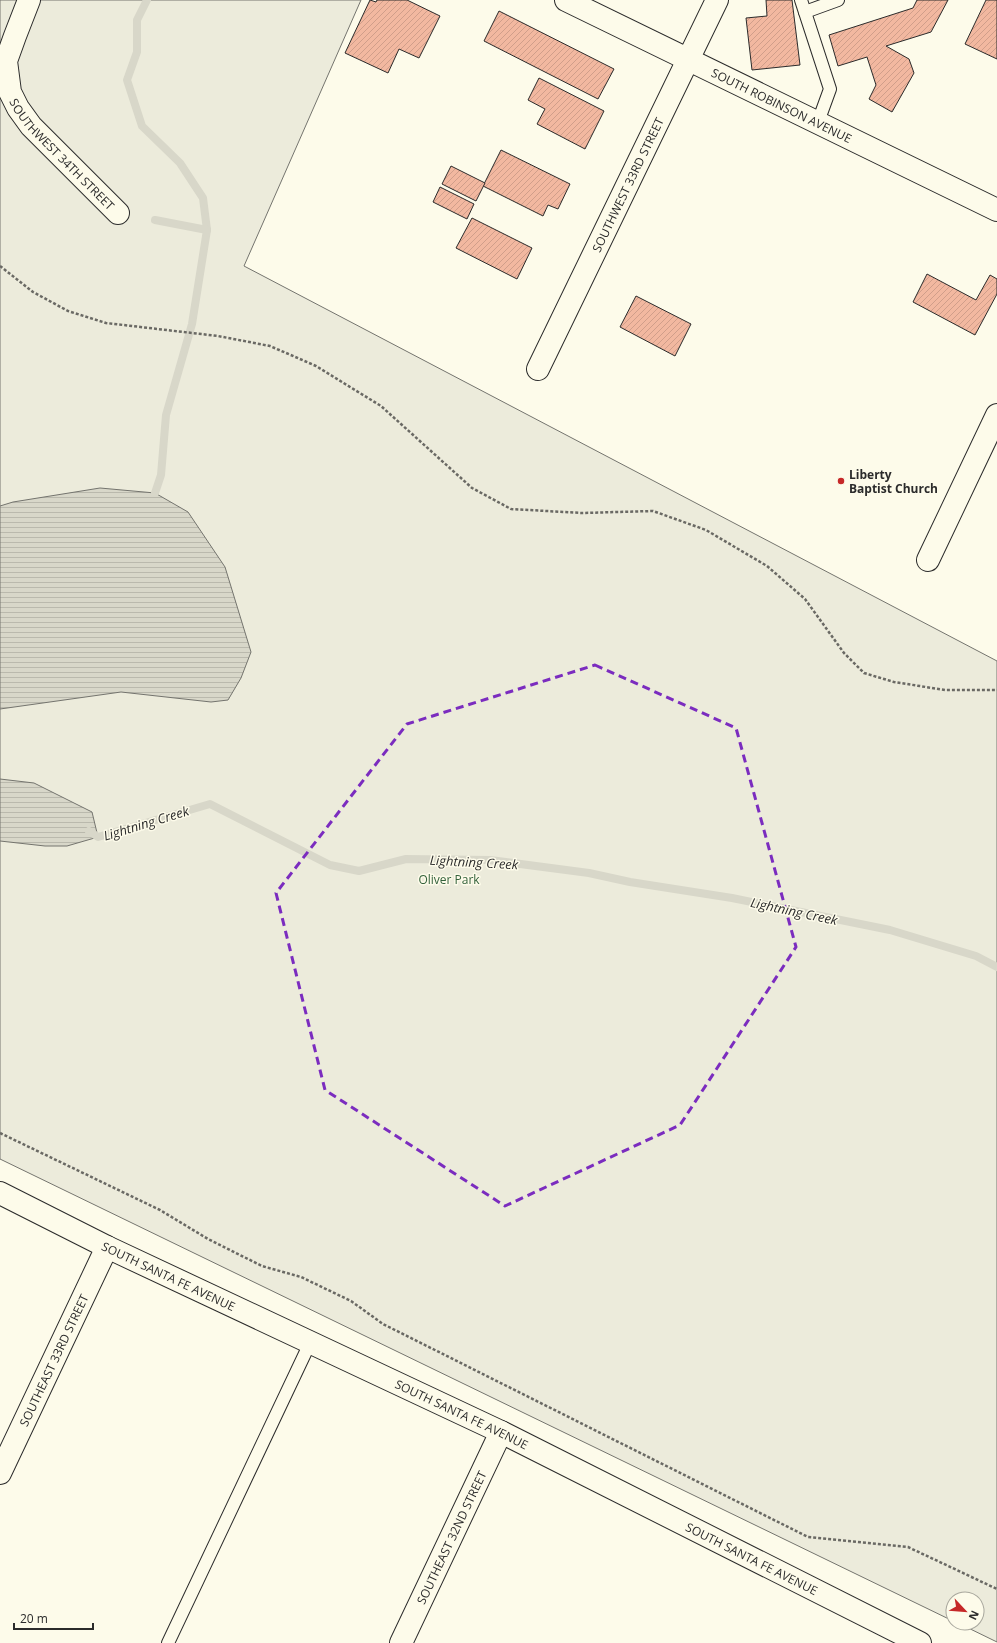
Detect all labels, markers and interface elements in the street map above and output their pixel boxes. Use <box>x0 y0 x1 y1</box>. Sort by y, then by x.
street label: SOUTH ROBINSON AVENUE <box>709 64 855 147</box>
street label: SOUTHWEST 34TH STREET <box>6 95 119 214</box>
street label: SOUTHWEST 33RD STREET <box>588 114 668 255</box>
place label: Liberty Baptist Church <box>849 466 938 497</box>
marker: Liberty Baptist Church <box>836 476 846 486</box>
water label: Lightning Creek <box>101 801 192 845</box>
water label: Lightning Creek <box>429 851 519 873</box>
park label: Oliver Park <box>418 871 480 888</box>
water label: Lightning Creek <box>749 893 840 929</box>
street label: SOUTH SANTA FE AVENUE <box>99 1237 238 1315</box>
street label: SOUTHEAST 33RD STREET <box>15 1291 92 1429</box>
street label: SOUTH SANTA FE AVENUE <box>392 1375 531 1453</box>
street label: SOUTHEAST 32ND STREET <box>412 1467 490 1607</box>
street label: SOUTH SANTA FE AVENUE <box>683 1518 821 1599</box>
north arrow <box>945 1591 985 1631</box>
scale bar <box>14 1605 93 1631</box>
text: N <box>966 1608 983 1623</box>
text: 20 m <box>20 1610 48 1627</box>

